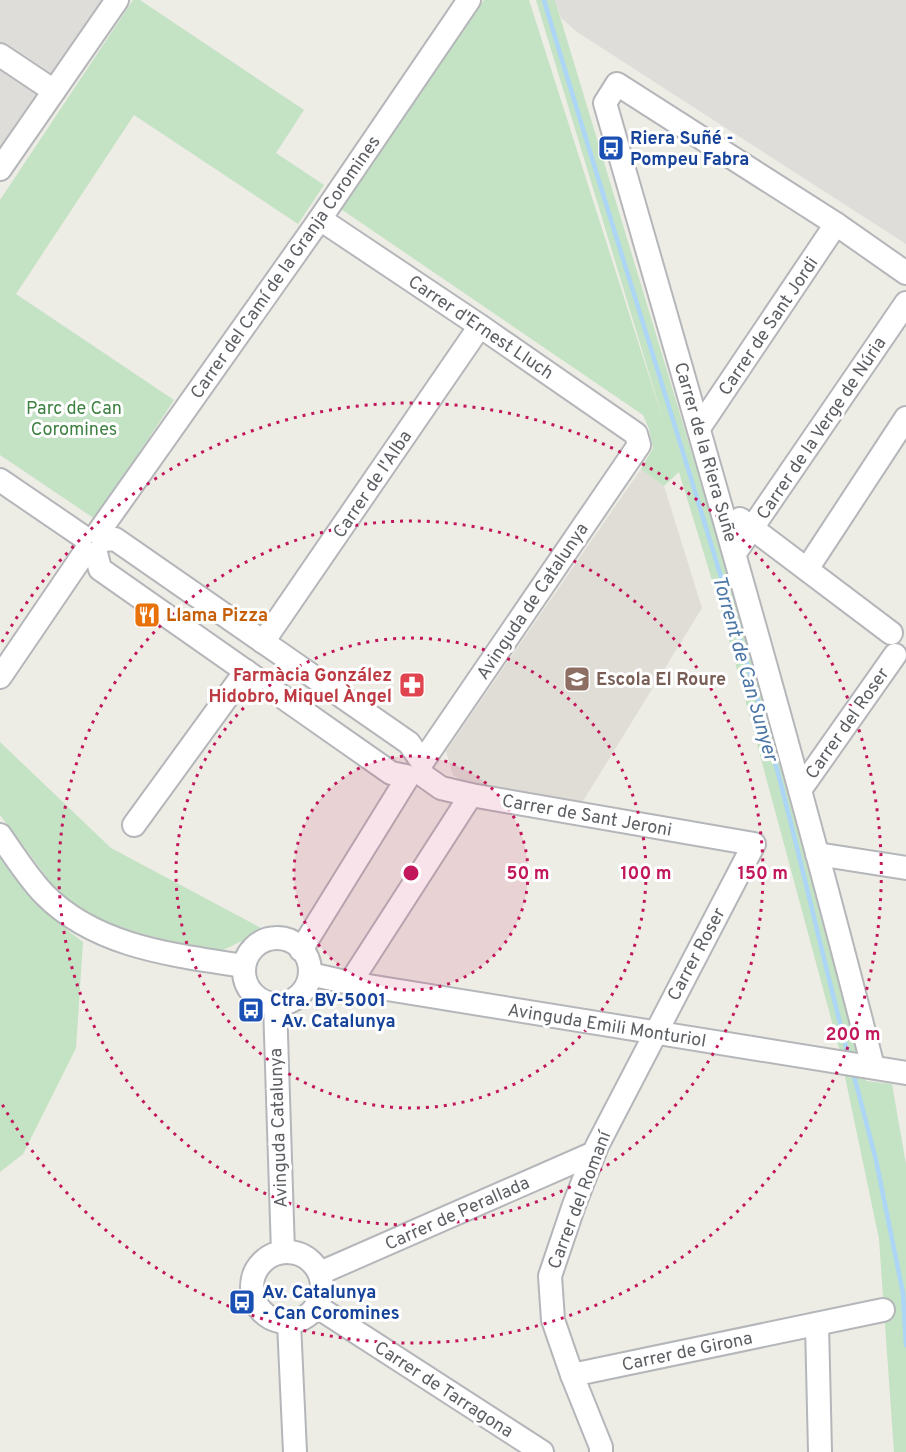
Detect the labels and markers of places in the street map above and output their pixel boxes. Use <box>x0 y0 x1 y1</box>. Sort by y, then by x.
place label: Riera Suñé - Pompeu Fabra <box>630 128 749 172</box>
bus stop icon: Riera Suñé - Pompeu Fabra <box>596 133 626 163</box>
restaurant icon: Llama Pizza <box>132 600 162 630</box>
place label: Llama Pizza <box>166 605 268 628</box>
school or university icon: Escola El Roure <box>562 664 592 694</box>
place label: Farmàcia González Hidobro, Miquel Àngel <box>208 665 392 709</box>
place label: Escola El Roure <box>596 669 726 692</box>
pharmacy icon: Farmàcia González Hidobro, Miquel Àngel <box>397 670 427 700</box>
centre of rings <box>401 863 421 883</box>
place label: Ctra. BV-5001 - Av. Catalunya <box>270 990 396 1034</box>
bus stop icon: Ctra. BV-5001 - Av. Catalunya <box>236 995 266 1025</box>
place label: Av. Catalunya - Can Coromines <box>262 1282 400 1326</box>
bus stop icon: Av. Catalunya - Can Coromines <box>227 1287 257 1317</box>

